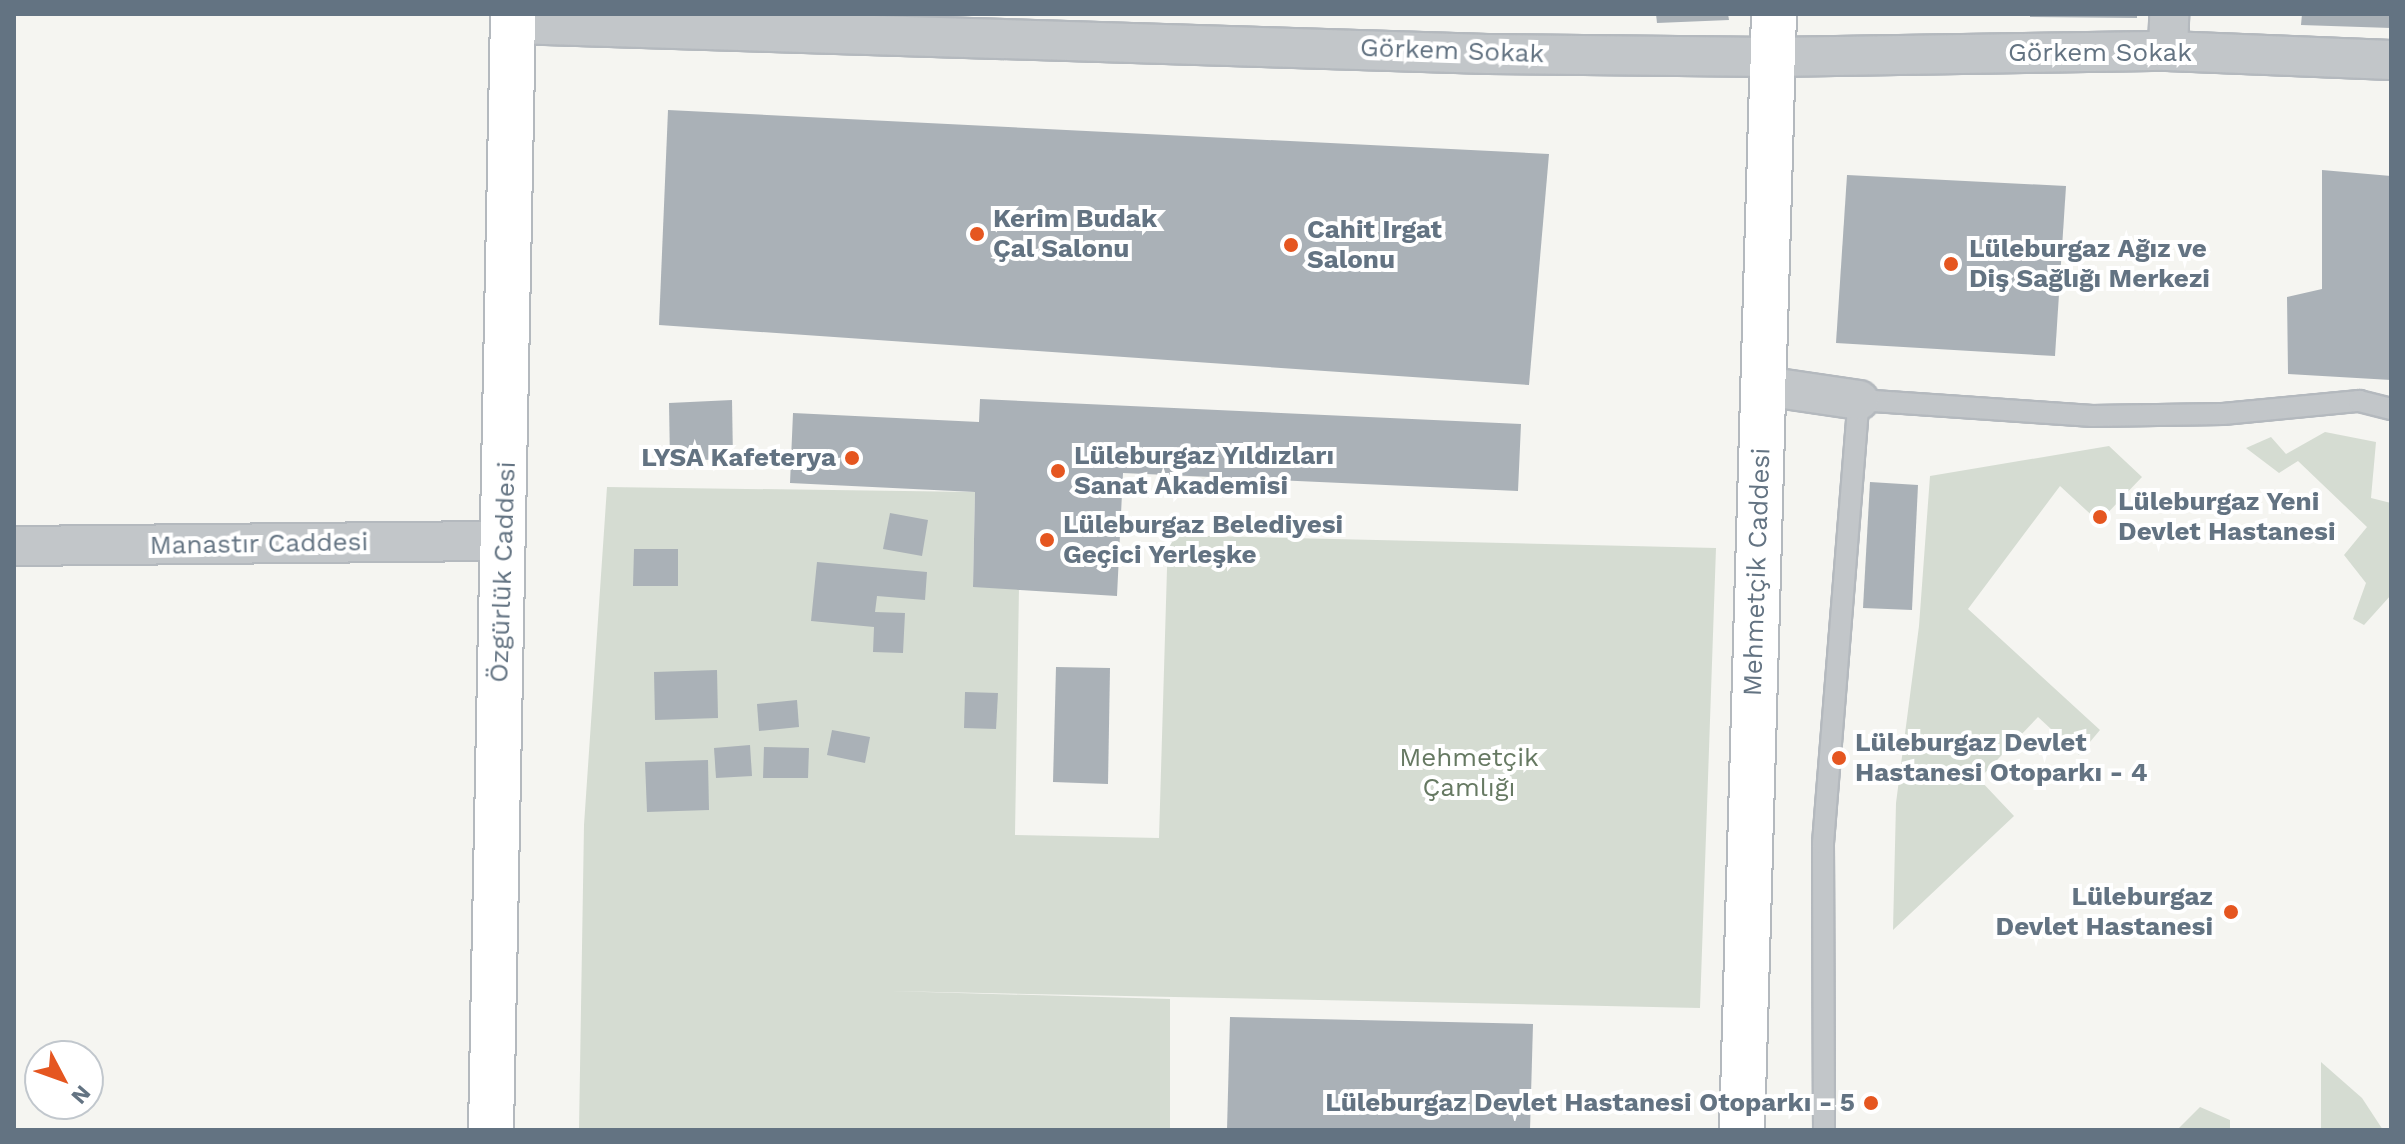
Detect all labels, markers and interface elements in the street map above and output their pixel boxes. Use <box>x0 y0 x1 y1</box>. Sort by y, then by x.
street label: Görkem Sokak <box>1359 32 1545 70</box>
street label: Görkem Sokak <box>2008 37 2192 69</box>
place label: Kerim Budak Çal Salonu <box>993 203 1157 264</box>
place label: Cahit Irgat Salonu <box>1307 214 1442 276</box>
marker: Kerim Budak Çal Salonu <box>968 225 986 243</box>
place label: Lüleburgaz Ağız ve Diş Sağlığı Merkezi <box>1969 233 2210 294</box>
marker: Cahit Irgat Salonu <box>1282 236 1300 254</box>
marker: Lüleburgaz Ağız ve Diş Sağlığı Merkezi <box>1940 253 1962 275</box>
place label: Lüleburgaz Yıldızları Sanat Akademisi <box>1074 440 1335 502</box>
place label: LYSA Kafeterya <box>641 442 836 474</box>
street label: Mehmetçik Caddesi <box>1737 447 1777 697</box>
marker: LYSA Kafeterya <box>843 449 861 467</box>
street label: Özgürlük Caddesi <box>484 461 522 683</box>
marker: Lüleburgaz Yıldızları Sanat Akademisi <box>1049 462 1067 480</box>
place label: Lüleburgaz Yeni Devlet Hastanesi <box>2118 486 2335 548</box>
marker: Lüleburgaz Yeni Devlet Hastanesi <box>2089 506 2111 528</box>
place label: Lüleburgaz Belediyesi Geçici Yerleşke <box>1063 509 1343 570</box>
street label: Manastır Caddesi <box>149 526 369 562</box>
marker: Lüleburgaz Belediyesi Geçici Yerleşke <box>1038 531 1056 549</box>
place label: Lüleburgaz Devlet Hastanesi Otoparkı - 4 <box>1855 727 2147 788</box>
park label: Mehmetçik Çamlığı <box>1399 742 1539 804</box>
marker: Lüleburgaz Devlet Hastanesi Otoparkı - 4 <box>1830 749 1848 767</box>
place label: Lüleburgaz Devlet Hastanesi <box>1996 881 2213 942</box>
marker: Lüleburgaz Devlet Hastanesi <box>2220 901 2242 923</box>
north arrow <box>24 1040 104 1120</box>
text: N <box>66 1080 96 1109</box>
place label: Lüleburgaz Devlet Hastanesi Otoparkı - 5 <box>1325 1087 1855 1119</box>
marker: Lüleburgaz Devlet Hastanesi Otoparkı - 5 <box>1862 1094 1880 1112</box>

